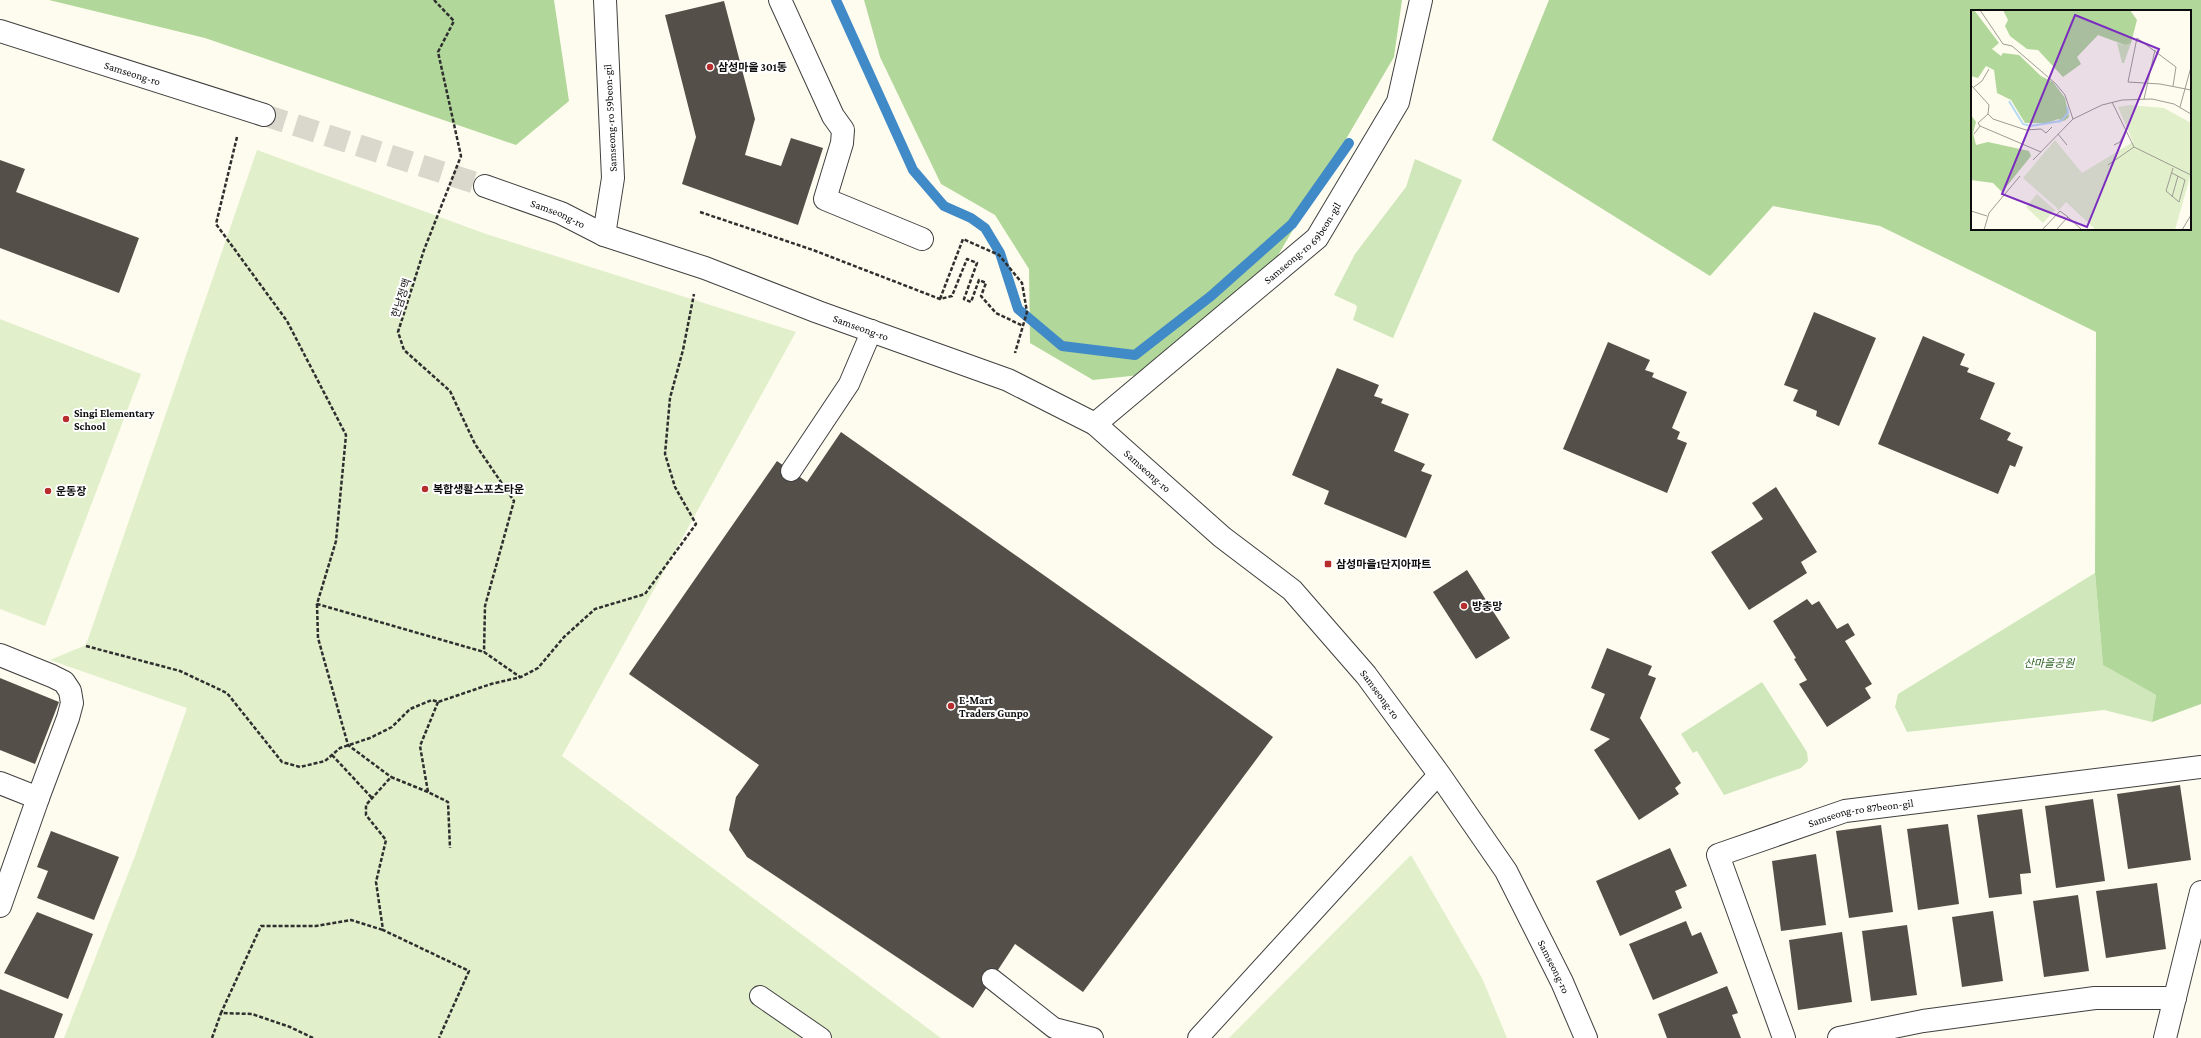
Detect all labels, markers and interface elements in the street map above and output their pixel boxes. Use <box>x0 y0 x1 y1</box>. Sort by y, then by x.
inset map <box>1971 10 2191 230</box>
street label: Samseong-ro <box>103 59 162 88</box>
place label: 삼성마을 301동 <box>718 61 787 73</box>
marker: 삼성마을 301동 <box>705 62 715 72</box>
street label: Samseong-ro 59beon-gil <box>601 64 620 172</box>
street label: Samseong-ro <box>529 197 588 231</box>
street label: Samseong-ro 69beon-gil <box>1261 200 1343 286</box>
street label: 한남정맥 <box>389 277 413 319</box>
street label: Samseong-ro <box>831 312 891 343</box>
place label: Singi Elementary School <box>74 407 155 432</box>
marker: Singi Elementary School <box>61 414 71 424</box>
street label: Samseong-ro <box>1122 447 1174 495</box>
place label: 복합생활스포츠타운 <box>433 483 524 495</box>
marker: 복합생활스포츠타운 <box>420 484 430 494</box>
place label: 운동장 <box>56 485 86 497</box>
marker: 운동장 <box>43 486 53 496</box>
place label: 삼성마을1단지아파트 <box>1336 558 1431 570</box>
marker: 삼성마을1단지아파트 <box>1323 559 1333 569</box>
place label: 방충망 <box>1472 600 1502 612</box>
marker: 방충망 <box>1459 601 1469 611</box>
park label: 산마을공원 <box>2024 657 2075 669</box>
street label: Samseong-ro <box>1358 667 1402 721</box>
place label: E-Mart Traders Gunpo <box>959 694 1029 719</box>
marker: E-Mart Traders Gunpo <box>946 701 956 711</box>
street label: Samseong-ro 87beon-gil <box>1806 797 1914 829</box>
street label: Samseong-ro <box>1536 938 1572 995</box>

